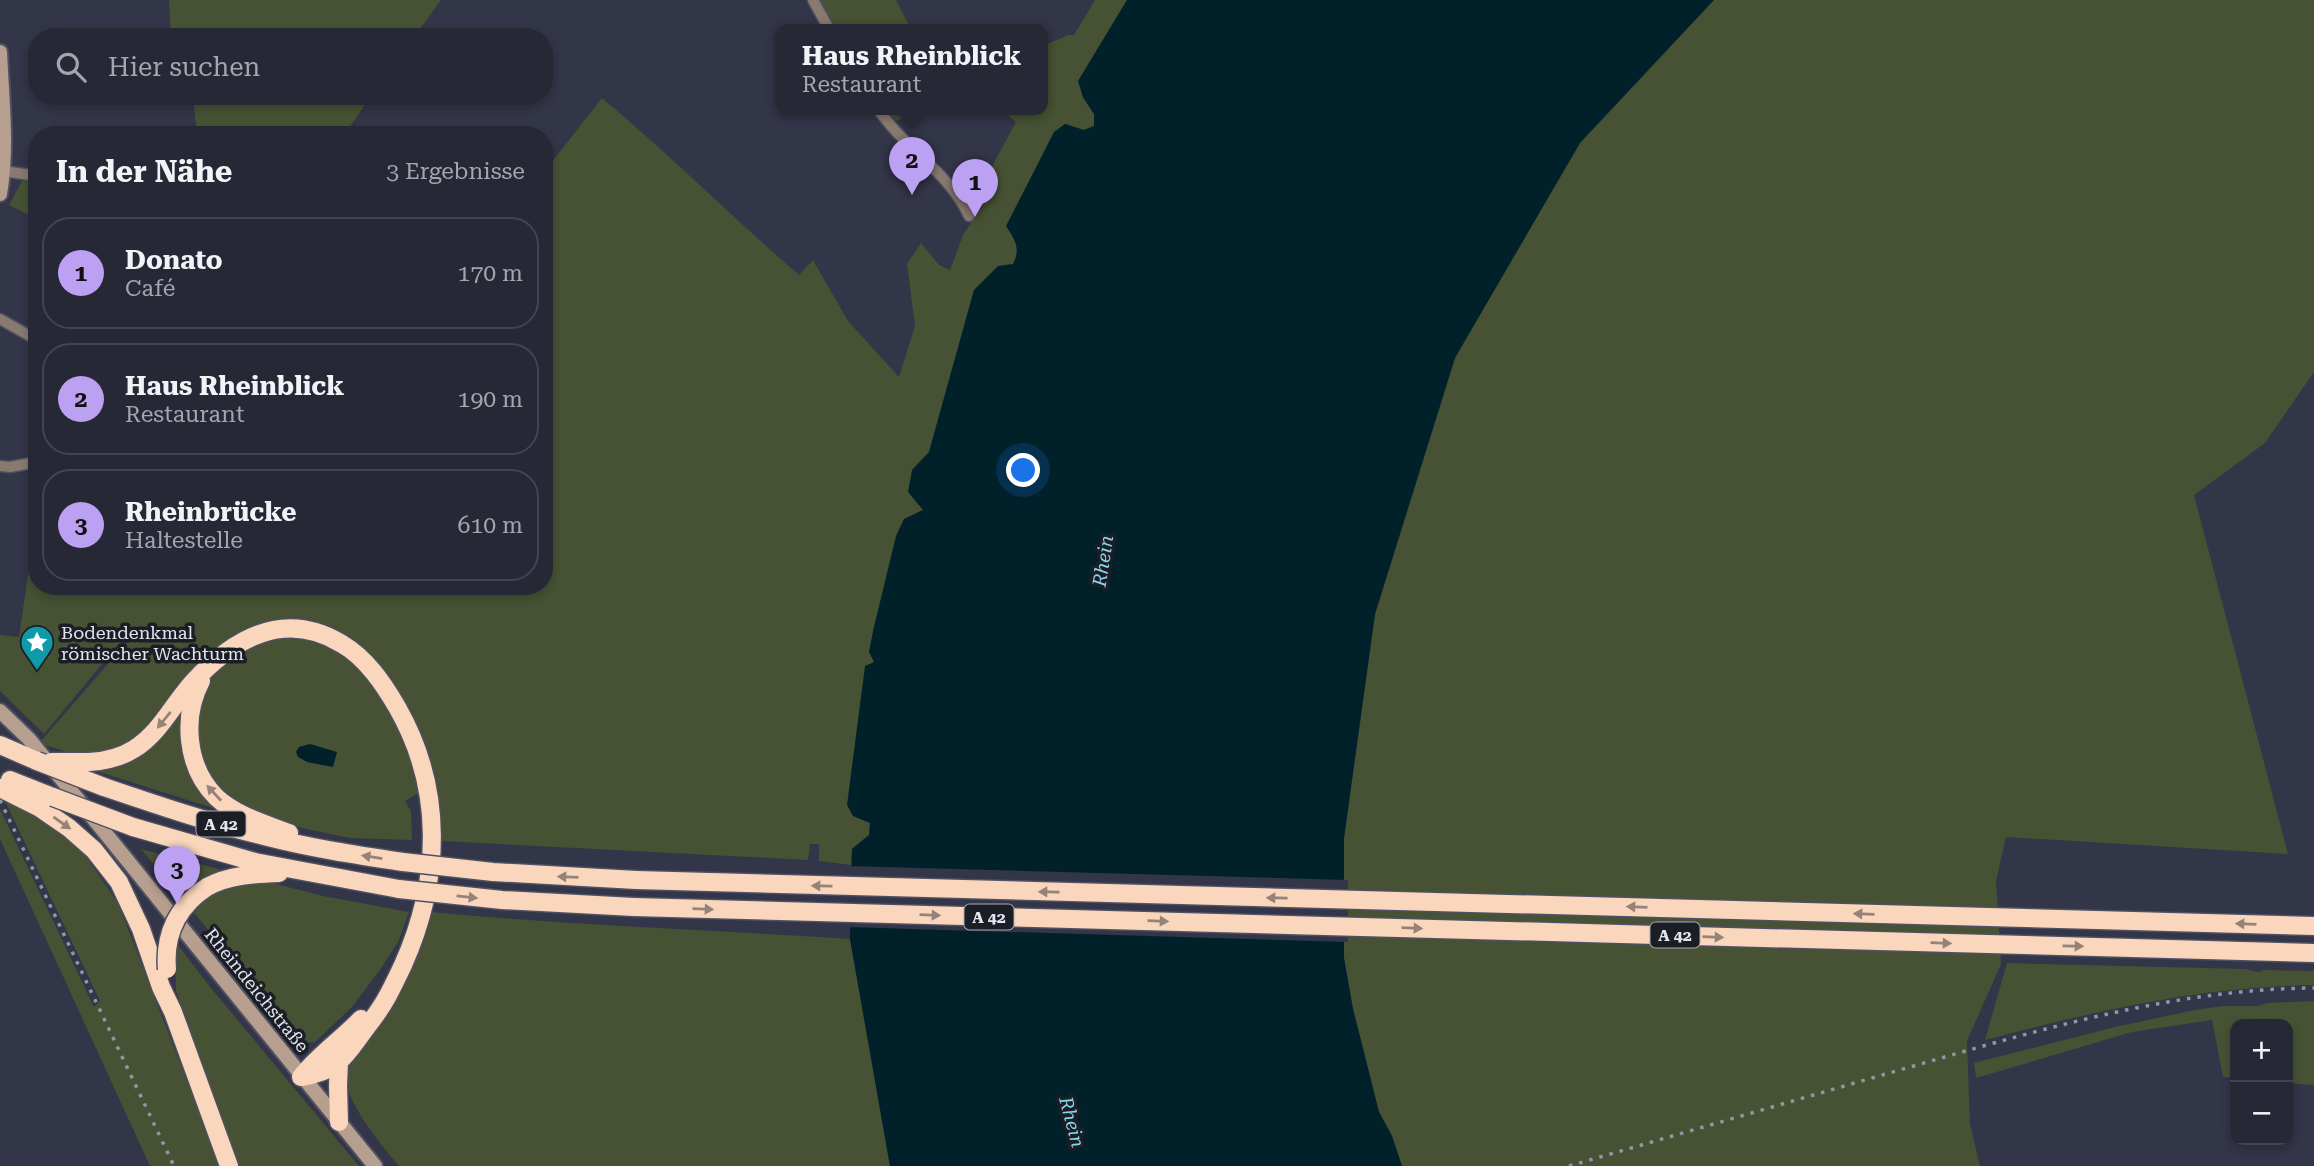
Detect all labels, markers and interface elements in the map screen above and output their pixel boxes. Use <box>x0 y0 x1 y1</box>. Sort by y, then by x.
popup <box>775 24 1048 115</box>
search box <box>28 28 553 105</box>
text: Haus Rheinblick <box>802 41 1021 71</box>
icon: search <box>52 48 90 86</box>
text: Hier suchen <box>108 52 260 82</box>
text: Restaurant <box>802 71 921 98</box>
pin: 2 <box>889 137 935 195</box>
text: In der Nähe <box>56 154 232 189</box>
text: 3 Ergebnisse <box>386 158 525 185</box>
pin: 1 <box>952 159 998 217</box>
text: Donato <box>125 245 222 275</box>
text: 1 <box>75 260 87 287</box>
text: 170 m <box>458 260 523 287</box>
text: Café <box>125 275 175 302</box>
text: Haus Rheinblick <box>125 371 344 401</box>
text: 2 <box>75 386 87 413</box>
text: 190 m <box>458 386 523 413</box>
text: Restaurant <box>125 401 244 428</box>
your location <box>1006 453 1040 487</box>
text: Rheinbrücke <box>125 497 296 527</box>
text: 3 <box>75 512 87 539</box>
text: 610 m <box>458 512 523 539</box>
text: Haltestelle <box>125 527 243 554</box>
water label: Rhein <box>1087 533 1118 589</box>
place label: Bodendenkmal römischer Wachturm <box>61 622 244 664</box>
place icon: Bodendenkmal römischer Wachturm <box>18 623 56 672</box>
one-way arrow <box>156 711 171 729</box>
one-way arrow <box>206 784 223 801</box>
road number: A 42 <box>196 811 246 836</box>
one-way arrow <box>53 816 71 830</box>
pin: 3 <box>154 846 200 904</box>
one-way arrow <box>361 851 383 862</box>
one-way arrow <box>556 871 578 882</box>
one-way arrow <box>811 880 833 892</box>
one-way arrow <box>1038 886 1060 898</box>
one-way arrow <box>456 892 478 903</box>
one-way arrow <box>1266 892 1288 903</box>
one-way arrow <box>1625 902 1647 913</box>
one-way arrow <box>692 903 714 915</box>
road number: A 42 <box>964 904 1014 930</box>
one-way arrow <box>1853 908 1875 919</box>
one-way arrow <box>919 909 941 921</box>
one-way arrow <box>1147 915 1169 927</box>
one-way arrow <box>2235 919 2257 930</box>
one-way arrow <box>1402 923 1424 934</box>
road number: A 42 <box>1650 923 1700 948</box>
street label: Rheindeichstraße <box>201 924 314 1056</box>
one-way arrow <box>1702 931 1724 942</box>
one-way arrow <box>1930 937 1952 949</box>
one-way arrow <box>2063 941 2085 952</box>
map controls <box>2230 1019 2293 1145</box>
button: + <box>2230 1019 2293 1082</box>
button: − <box>2230 1082 2293 1145</box>
water label: Rhein <box>1054 1093 1090 1150</box>

